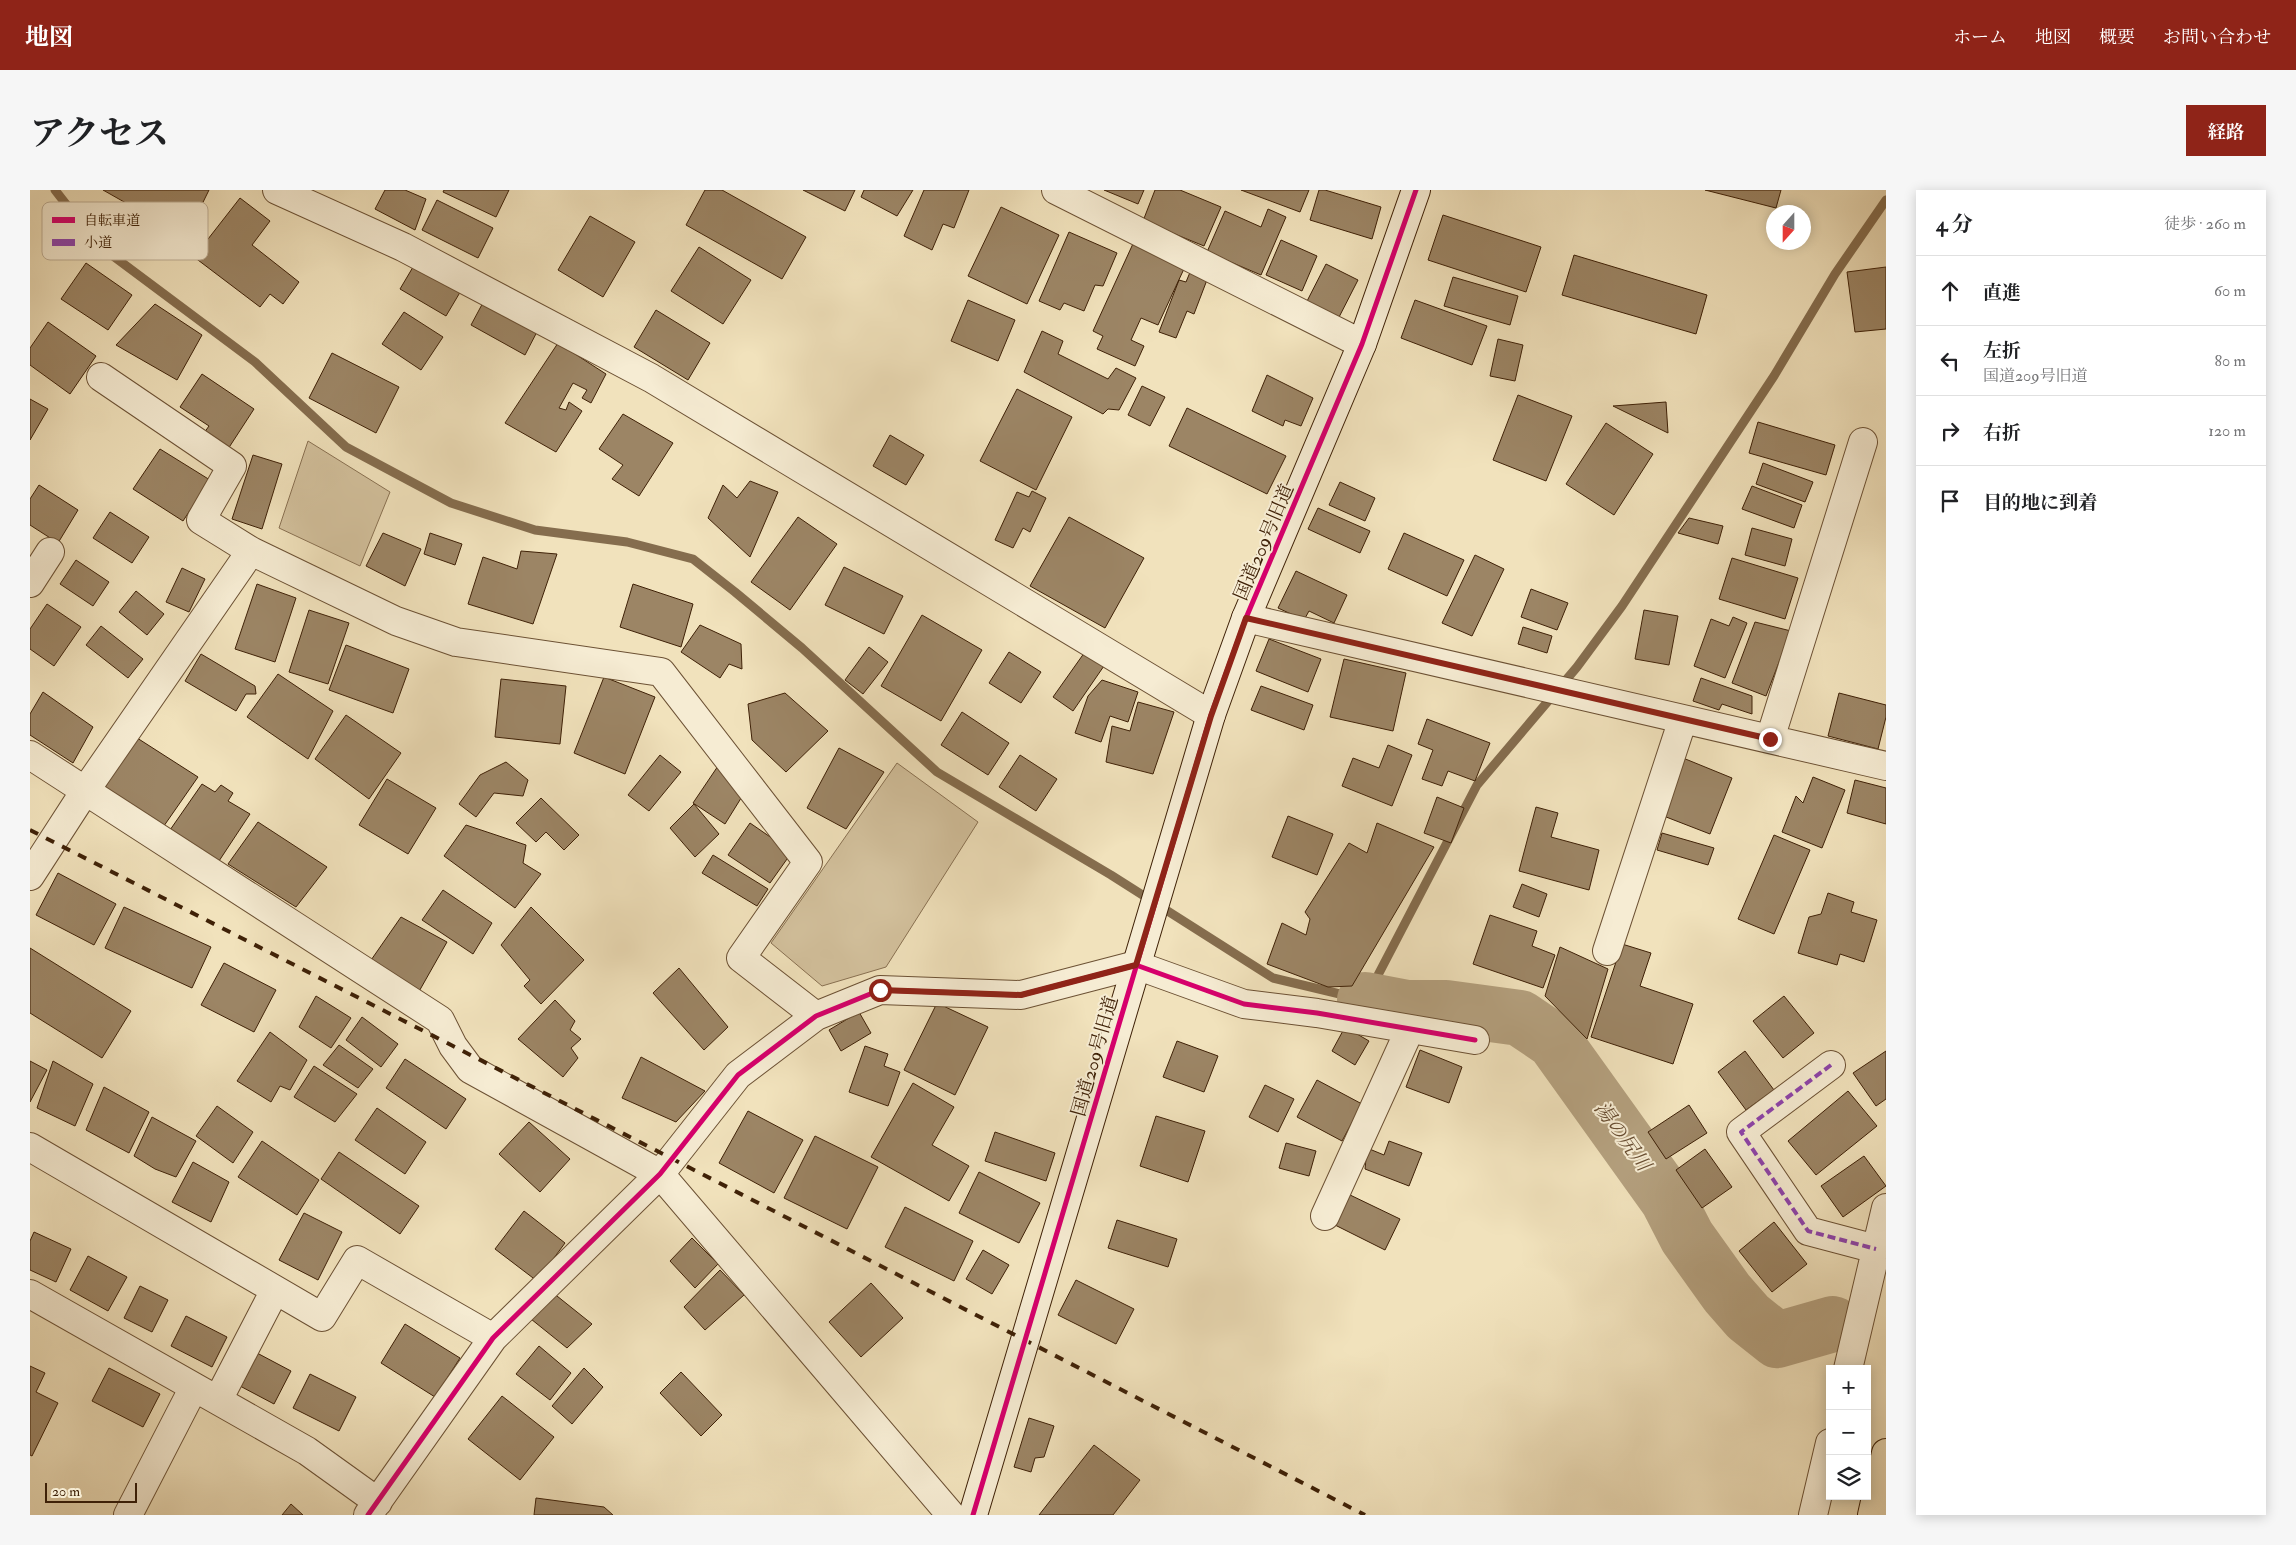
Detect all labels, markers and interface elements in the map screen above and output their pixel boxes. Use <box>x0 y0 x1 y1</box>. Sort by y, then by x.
text: 地図 <box>25 22 73 53</box>
text: ホーム <box>1953 26 2007 49</box>
text: 地図 <box>2035 26 2071 49</box>
text: 概要 <box>2099 26 2135 49</box>
text: お問い合わせ <box>2163 26 2271 49</box>
button: 経路 <box>2186 105 2266 156</box>
text: アクセス <box>30 112 169 156</box>
legend <box>42 202 208 260</box>
north arrow <box>1766 205 1811 250</box>
text: 4 分 <box>1936 211 1973 238</box>
text: 自転車道 <box>84 212 140 229</box>
text: 徒歩 · 260 m <box>2164 214 2246 234</box>
text: 小道 <box>84 234 112 251</box>
icon: ahead <box>1936 277 1964 305</box>
text: 直進 <box>1983 281 2021 305</box>
text: 60 m <box>2214 281 2246 301</box>
text: 左折 <box>1983 339 2021 363</box>
icon: left <box>1936 347 1964 375</box>
text: 80 m <box>2215 351 2246 371</box>
text: 国道209号旧道 <box>1983 366 2088 386</box>
icon: right <box>1936 417 1964 445</box>
text: 右折 <box>1983 421 2021 445</box>
text: 120 m <box>2208 421 2246 441</box>
street label: 国道209号旧道 <box>1229 481 1299 604</box>
icon: arrive <box>1936 487 1964 515</box>
text: 目的地に到着 <box>1983 491 2097 515</box>
route end <box>1759 728 1782 751</box>
route start <box>869 979 892 1002</box>
street label: 国道209号旧道 <box>1066 993 1124 1119</box>
water label: 湯の尻川 <box>1589 1097 1657 1178</box>
map controls <box>1826 1365 1871 1500</box>
button: + <box>1826 1365 1871 1410</box>
button: − <box>1826 1410 1871 1455</box>
button: layers <box>1826 1455 1871 1500</box>
scale bar <box>45 1480 138 1503</box>
text: 20 m <box>52 1483 80 1500</box>

